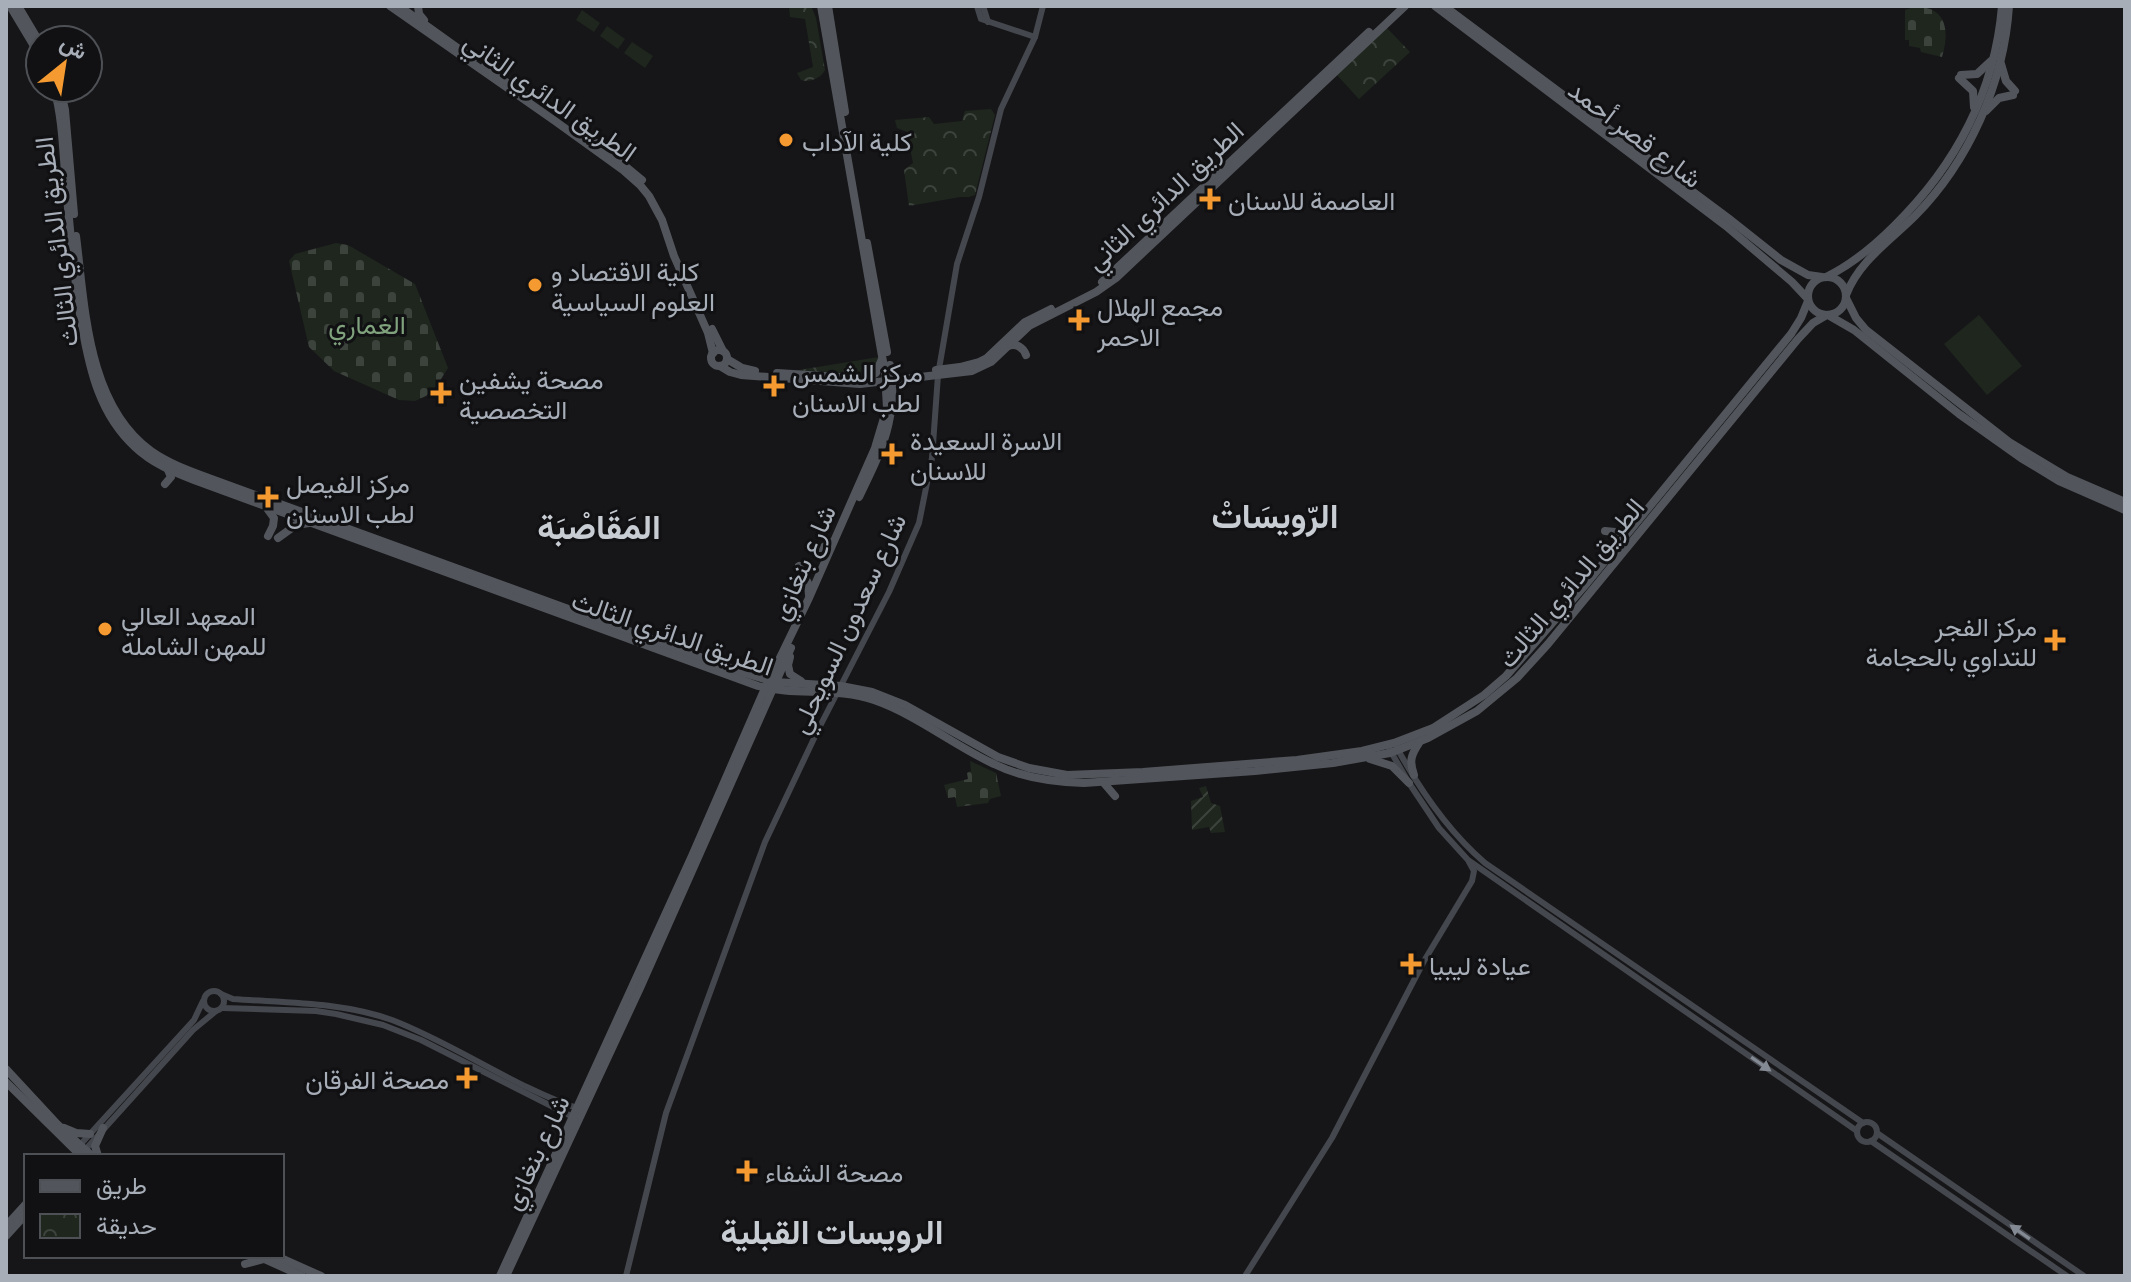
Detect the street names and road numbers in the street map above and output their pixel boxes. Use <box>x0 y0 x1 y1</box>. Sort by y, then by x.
street label: الطريق الدائري الثاني <box>455 25 643 173</box>
street label: شارع قصر أحمد <box>1561 73 1709 196</box>
street label: الطريق الدائري الثاني <box>1079 114 1254 281</box>
street label: الطريق الدائري الثالث <box>27 134 90 349</box>
street label: الطريق الدائري الثالث <box>1490 491 1655 677</box>
street label: شارع بنغازي <box>763 500 848 627</box>
street label: شارع سعدون السويحلي <box>782 508 918 741</box>
street label: الطريق الدائري الثالث <box>566 583 778 688</box>
street label: شارع بنغازي <box>495 1090 581 1217</box>

